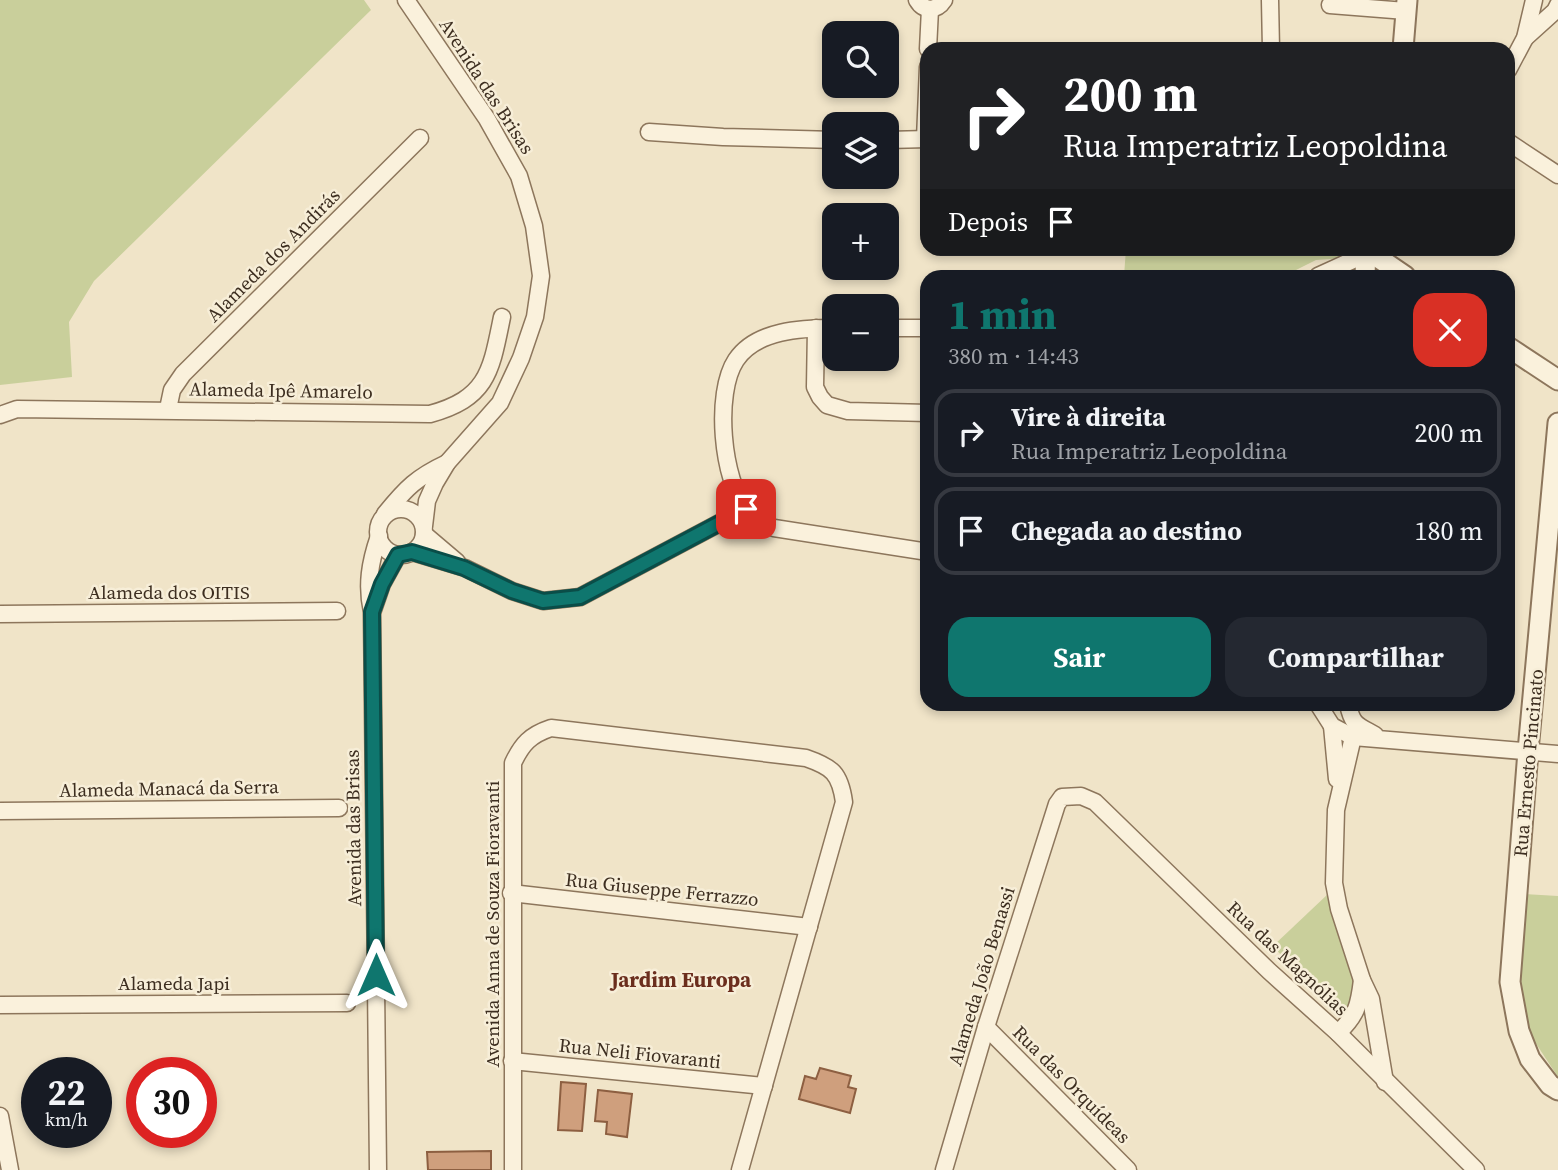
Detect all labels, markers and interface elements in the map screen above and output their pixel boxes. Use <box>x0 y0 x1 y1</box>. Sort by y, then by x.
street label: Avenida das Brisas <box>433 13 541 159</box>
map controls <box>822 21 899 371</box>
button: search <box>822 21 899 98</box>
text: 200 m <box>1063 60 1198 127</box>
icon: right <box>948 70 1039 161</box>
button: layers <box>822 112 899 189</box>
text: Rua Imperatriz Leopoldina <box>1063 124 1448 168</box>
street label: Alameda dos Andirás <box>200 182 346 328</box>
button: + <box>822 203 899 280</box>
icon: arrive <box>1042 203 1080 241</box>
text: Depois <box>948 204 1028 240</box>
text: 1 min <box>948 285 1057 343</box>
button: close <box>1413 293 1487 367</box>
button: − <box>822 294 899 371</box>
text: 380 m · 14:43 <box>948 340 1079 372</box>
street label: Alameda Ipê Amarelo <box>189 375 373 405</box>
text: Vire à direita <box>1011 399 1166 435</box>
icon: right <box>952 414 990 452</box>
text: 200 m <box>1415 415 1483 451</box>
text: Rua Imperatriz Leopoldina <box>1011 435 1287 467</box>
pin <box>716 479 776 539</box>
icon: arrive <box>727 490 765 528</box>
icon: arrive <box>952 512 990 550</box>
text: Chegada ao destino <box>1011 513 1242 549</box>
text: 180 m <box>1415 513 1483 549</box>
street label: Alameda dos OITIS <box>88 579 250 605</box>
button: Sair <box>948 617 1211 697</box>
button: Compartilhar <box>1225 617 1487 697</box>
street label: Rua Ernesto Pincinato <box>1507 668 1549 858</box>
street label: Avenida das Brisas <box>339 749 367 907</box>
street label: Alameda Manacá da Serra <box>59 773 279 803</box>
street label: Avenida Anna de Souza Fioravanti <box>479 780 505 1067</box>
street label: Rua Giuseppe Ferrazzo <box>564 866 760 912</box>
street label: Alameda João Benassi <box>941 883 1021 1069</box>
street label: Rua das Magnólias <box>1222 895 1354 1021</box>
position arrow <box>339 938 413 1012</box>
district label: Jardim Europa <box>609 965 752 994</box>
street label: Alameda Japi <box>118 970 230 996</box>
street label: Rua das Orquídeas <box>1007 1019 1137 1149</box>
street label: Rua Neli Fiovaranti <box>558 1032 723 1074</box>
speed limit sign: 30 <box>126 1057 217 1148</box>
text: 22 <box>48 1069 85 1117</box>
text: km/h <box>45 1107 88 1132</box>

